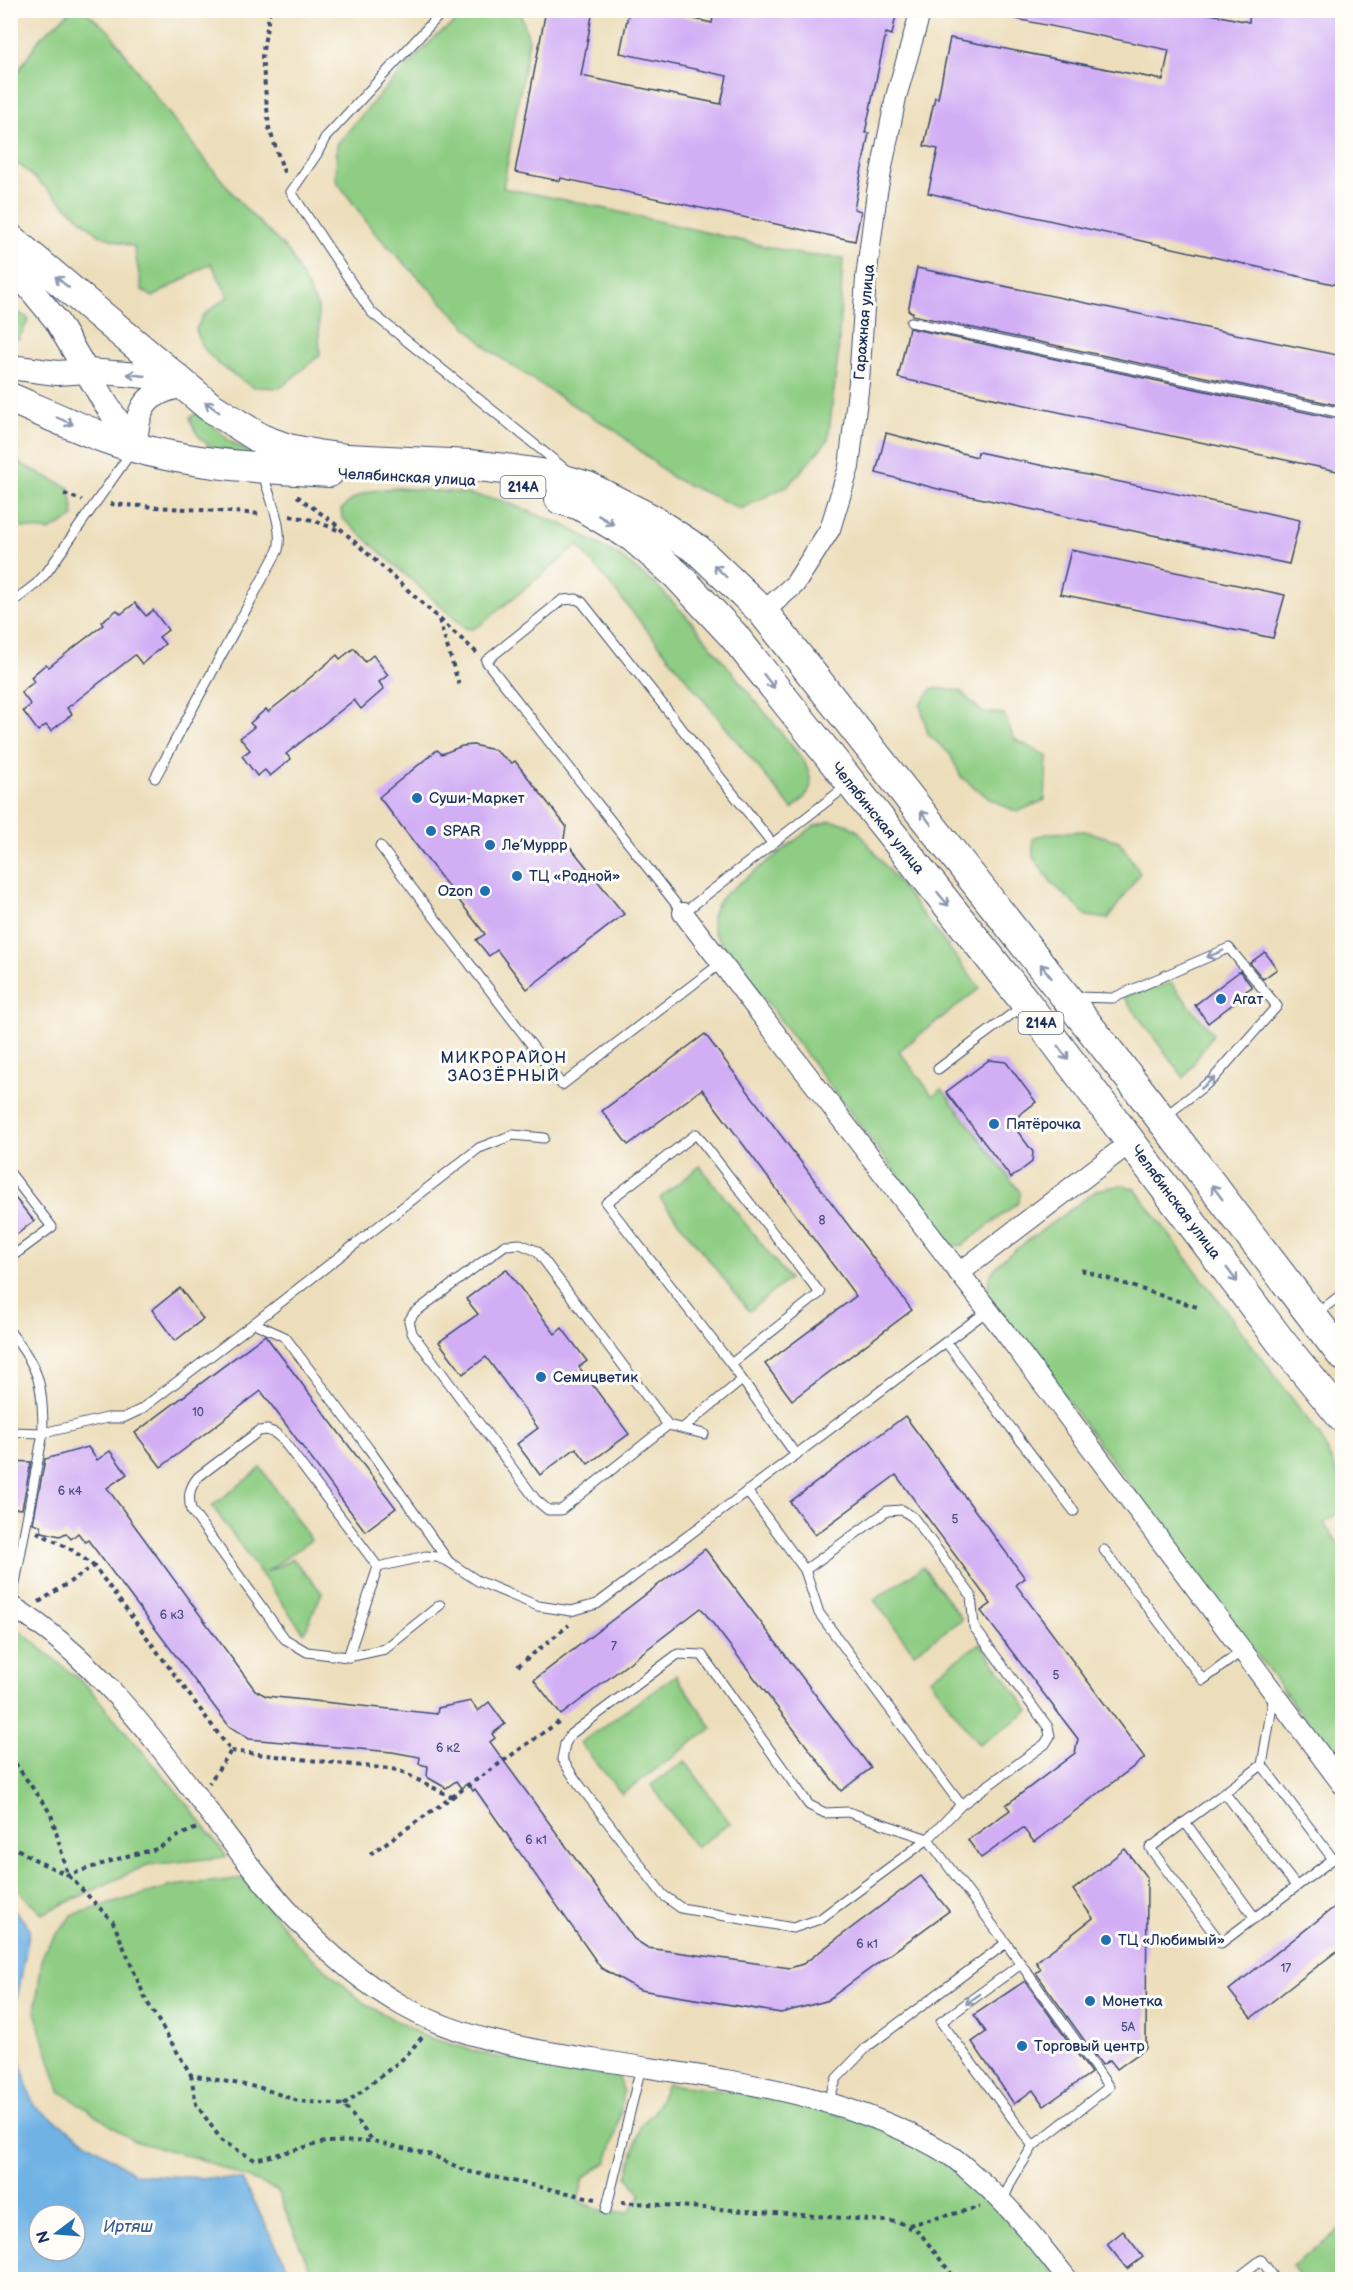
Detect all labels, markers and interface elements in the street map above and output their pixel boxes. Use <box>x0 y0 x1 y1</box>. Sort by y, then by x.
street label: Гаражная улица <box>850 263 879 381</box>
one-way arrow <box>54 276 70 289</box>
one-way arrow <box>127 369 147 380</box>
one-way arrow <box>204 401 220 413</box>
one-way arrow <box>55 416 73 427</box>
street label: Челябинская улица <box>338 464 477 491</box>
road number: 214А <box>500 476 546 498</box>
one-way arrow <box>597 515 614 527</box>
one-way arrow <box>713 564 728 578</box>
one-way arrow <box>763 673 776 689</box>
street label: Челябинская улица <box>827 759 929 878</box>
place label: Суши-Маркет <box>429 789 525 808</box>
marker: Суши-Маркет <box>410 791 424 805</box>
one-way arrow <box>920 810 933 826</box>
place label: SPAR <box>443 822 481 841</box>
marker: SPAR <box>424 824 438 838</box>
place label: Ле’Муррр <box>501 836 568 855</box>
marker: Ле’Муррр <box>483 838 497 852</box>
place label: ТЦ «Родной» <box>529 867 620 886</box>
marker: ТЦ «Родной» <box>510 869 524 883</box>
place label: Ozon <box>438 882 473 901</box>
marker: Ozon <box>478 884 492 898</box>
one-way arrow <box>936 891 949 907</box>
one-way arrow <box>1206 949 1224 960</box>
one-way arrow <box>1040 963 1053 979</box>
place label: Агат <box>1232 990 1263 1009</box>
marker: Агат <box>1214 992 1228 1006</box>
road number: 214А <box>1018 1012 1064 1034</box>
one-way arrow <box>1057 1044 1070 1060</box>
district label: МИКРОРАЙОН ЗАОЗЁРНЫЙ <box>440 1049 568 1086</box>
one-way arrow <box>1199 1077 1215 1090</box>
place label: Пятёрочка <box>1006 1115 1081 1134</box>
marker: Пятёрочка <box>987 1117 1001 1131</box>
street label: Челябинская улица <box>1126 1141 1225 1263</box>
one-way arrow <box>1210 1184 1223 1200</box>
house number: 8 <box>819 1213 826 1228</box>
one-way arrow <box>1225 1267 1238 1283</box>
place label: Семицветик <box>553 1368 638 1387</box>
marker: Семицветик <box>534 1370 548 1384</box>
house number: 10 <box>192 1405 204 1420</box>
house number: 6 к4 <box>58 1484 83 1499</box>
house number: 5 <box>952 1512 959 1527</box>
house number: 6 к3 <box>160 1608 184 1623</box>
house number: 7 <box>611 1639 617 1654</box>
house number: 5 <box>1053 1668 1060 1683</box>
house number: 6 к2 <box>436 1741 460 1756</box>
house number: 6 к1 <box>525 1833 547 1848</box>
place label: ТЦ «Любимый» <box>1118 1931 1225 1950</box>
marker: ТЦ «Любимый» <box>1099 1933 1113 1947</box>
house number: 6 к1 <box>856 1937 878 1952</box>
house number: 17 <box>1281 1961 1291 1976</box>
place label: Монетка <box>1102 1992 1163 2011</box>
one-way arrow <box>966 1993 982 2005</box>
marker: Монетка <box>1083 1994 1097 2008</box>
house number: 5А <box>1121 2020 1136 2035</box>
place label: Торговый центр <box>1034 2037 1145 2056</box>
marker: Торговый центр <box>1015 2039 1029 2053</box>
north arrow <box>27 2203 87 2263</box>
water label: Иртяш <box>103 2218 153 2237</box>
text: N <box>33 2228 55 2245</box>

